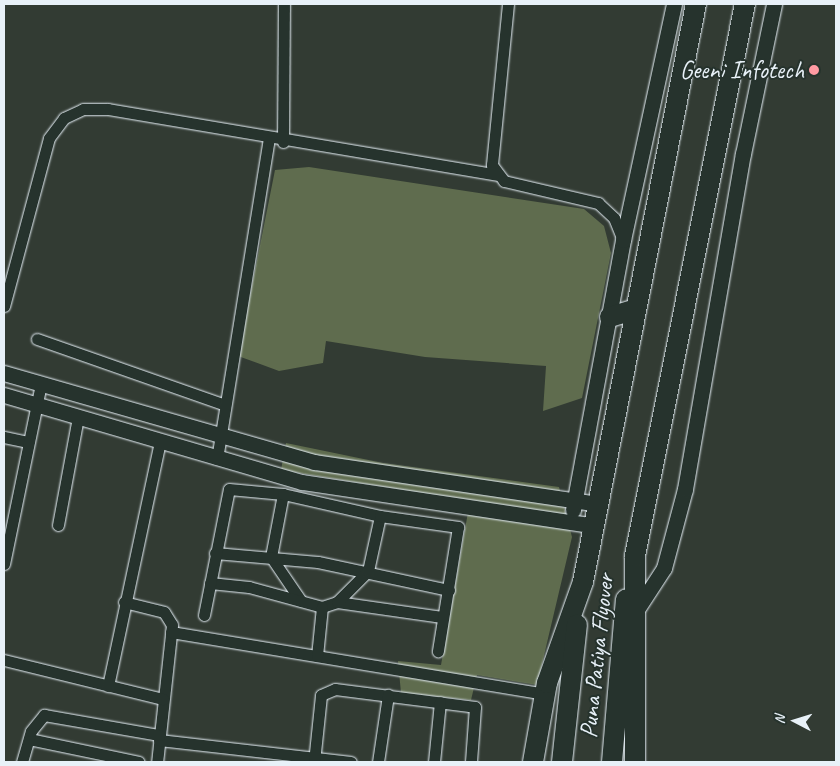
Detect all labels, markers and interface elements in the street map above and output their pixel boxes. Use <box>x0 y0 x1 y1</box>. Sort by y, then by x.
place label: Geeni Infotech <box>680 55 804 85</box>
marker: Geeni Infotech <box>808 64 820 76</box>
street label: Puna Patiya Flyover <box>573 572 621 740</box>
north arrow <box>770 696 820 746</box>
text: N <box>771 715 788 725</box>

